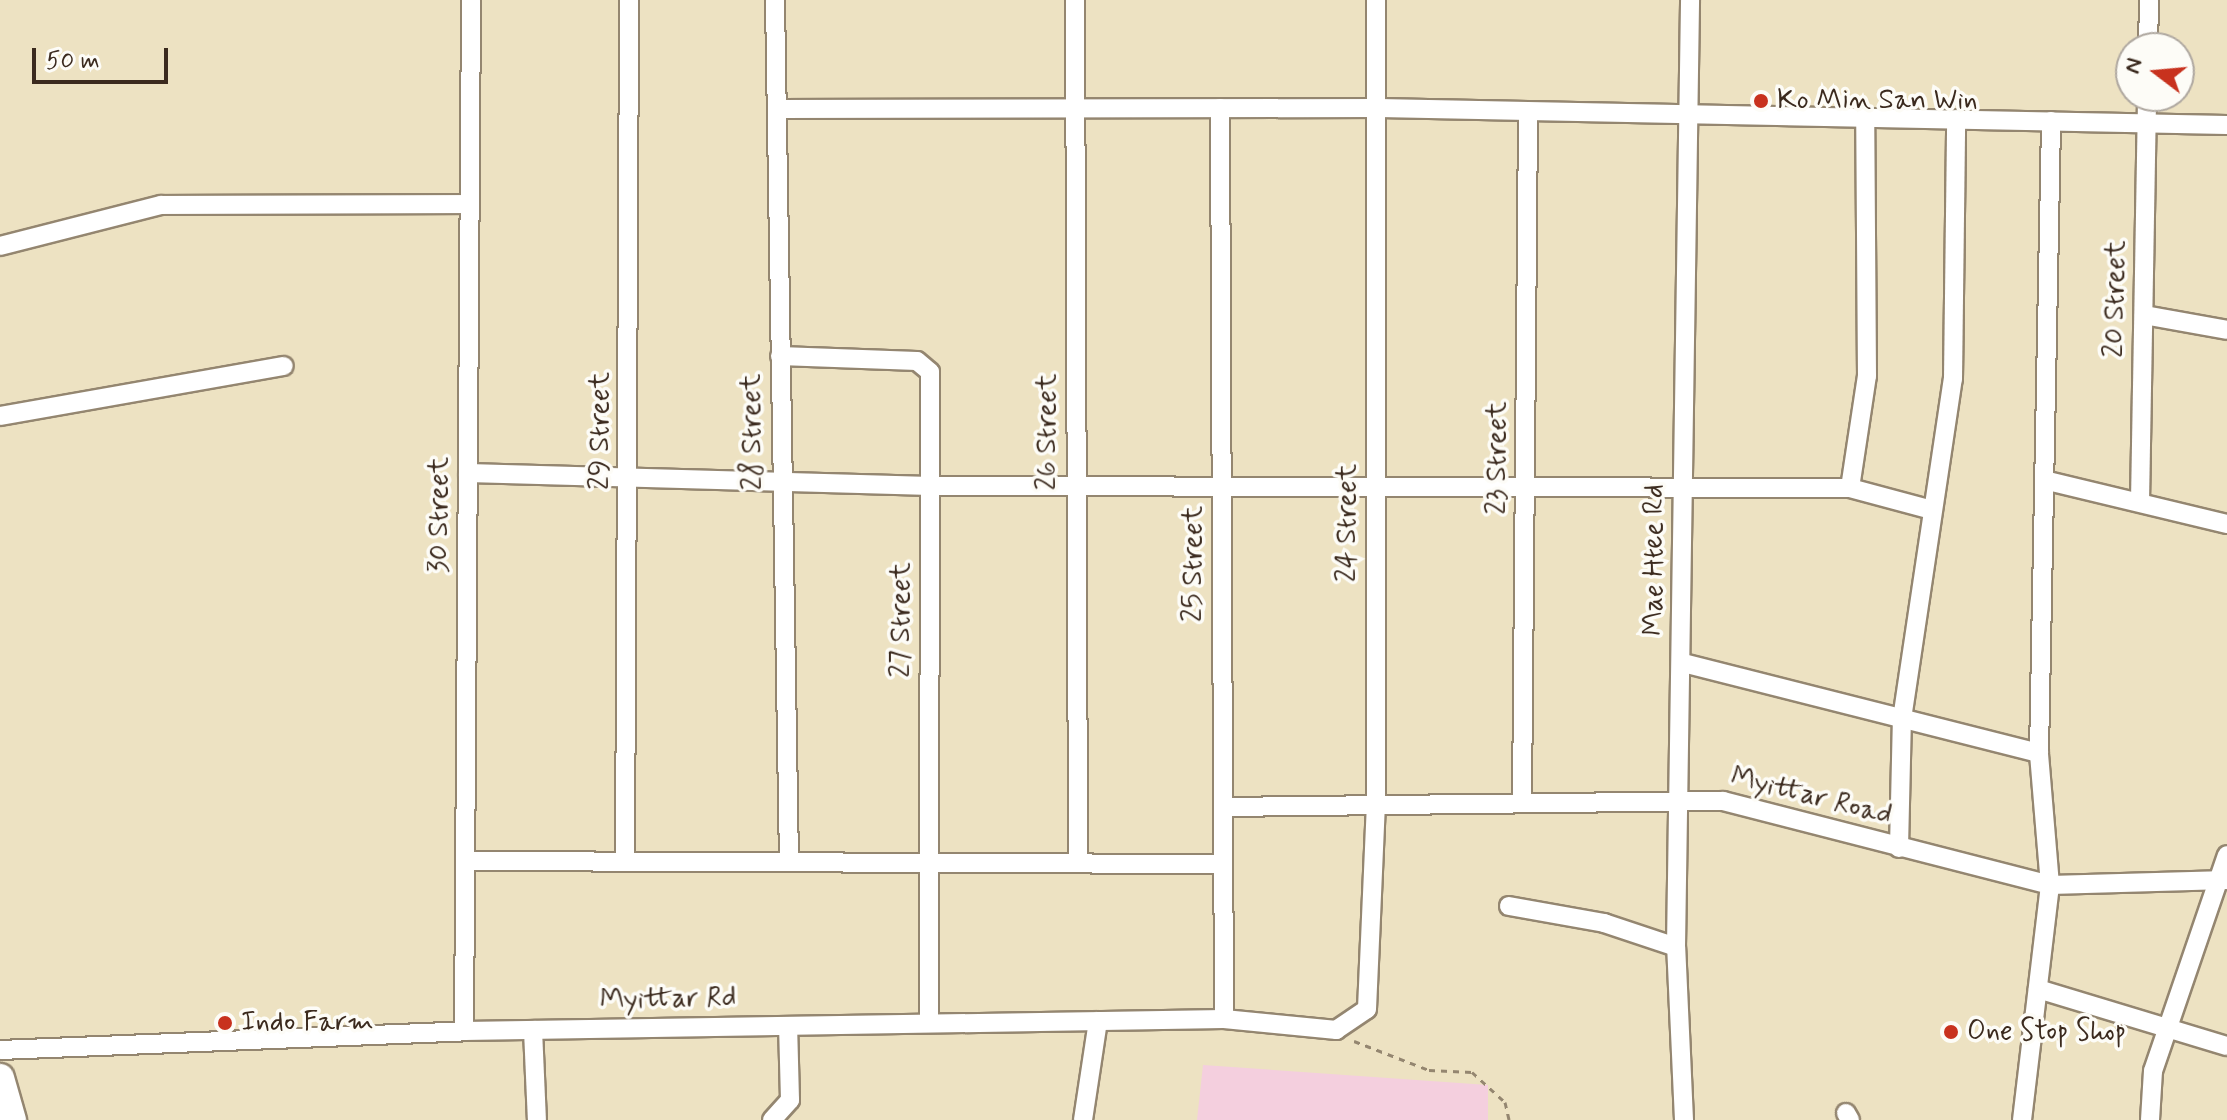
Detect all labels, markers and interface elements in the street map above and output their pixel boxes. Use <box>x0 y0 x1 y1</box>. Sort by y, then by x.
scale bar <box>36 32 172 82</box>
north arrow <box>2115 32 2195 112</box>
text: 50 m <box>46 46 100 77</box>
text: N <box>2118 55 2149 77</box>
place label: Ko Min San Win <box>1777 84 1971 118</box>
marker: Ko Min San Win <box>1752 92 1770 110</box>
street label: 20 Street <box>2098 240 2134 358</box>
street label: 29 Street <box>584 372 618 490</box>
street label: 28 Street <box>735 373 771 491</box>
street label: 26 Street <box>1031 374 1065 490</box>
street label: 23 Street <box>1481 401 1515 515</box>
street label: 30 Street <box>423 457 457 573</box>
street label: 24 Street <box>1331 464 1365 582</box>
street label: Mae Htee Rd <box>1638 484 1672 636</box>
street label: 25 Street <box>1177 506 1211 622</box>
street label: 27 Street <box>885 562 919 678</box>
street label: Myittar Road <box>1728 761 1894 833</box>
street label: Myittar Rd <box>599 982 737 1018</box>
place label: Indo Farm <box>241 1006 373 1040</box>
marker: Indo Farm <box>216 1014 234 1032</box>
place label: One Stop Shop <box>1967 1015 2127 1049</box>
marker: One Stop Shop <box>1942 1023 1960 1041</box>

